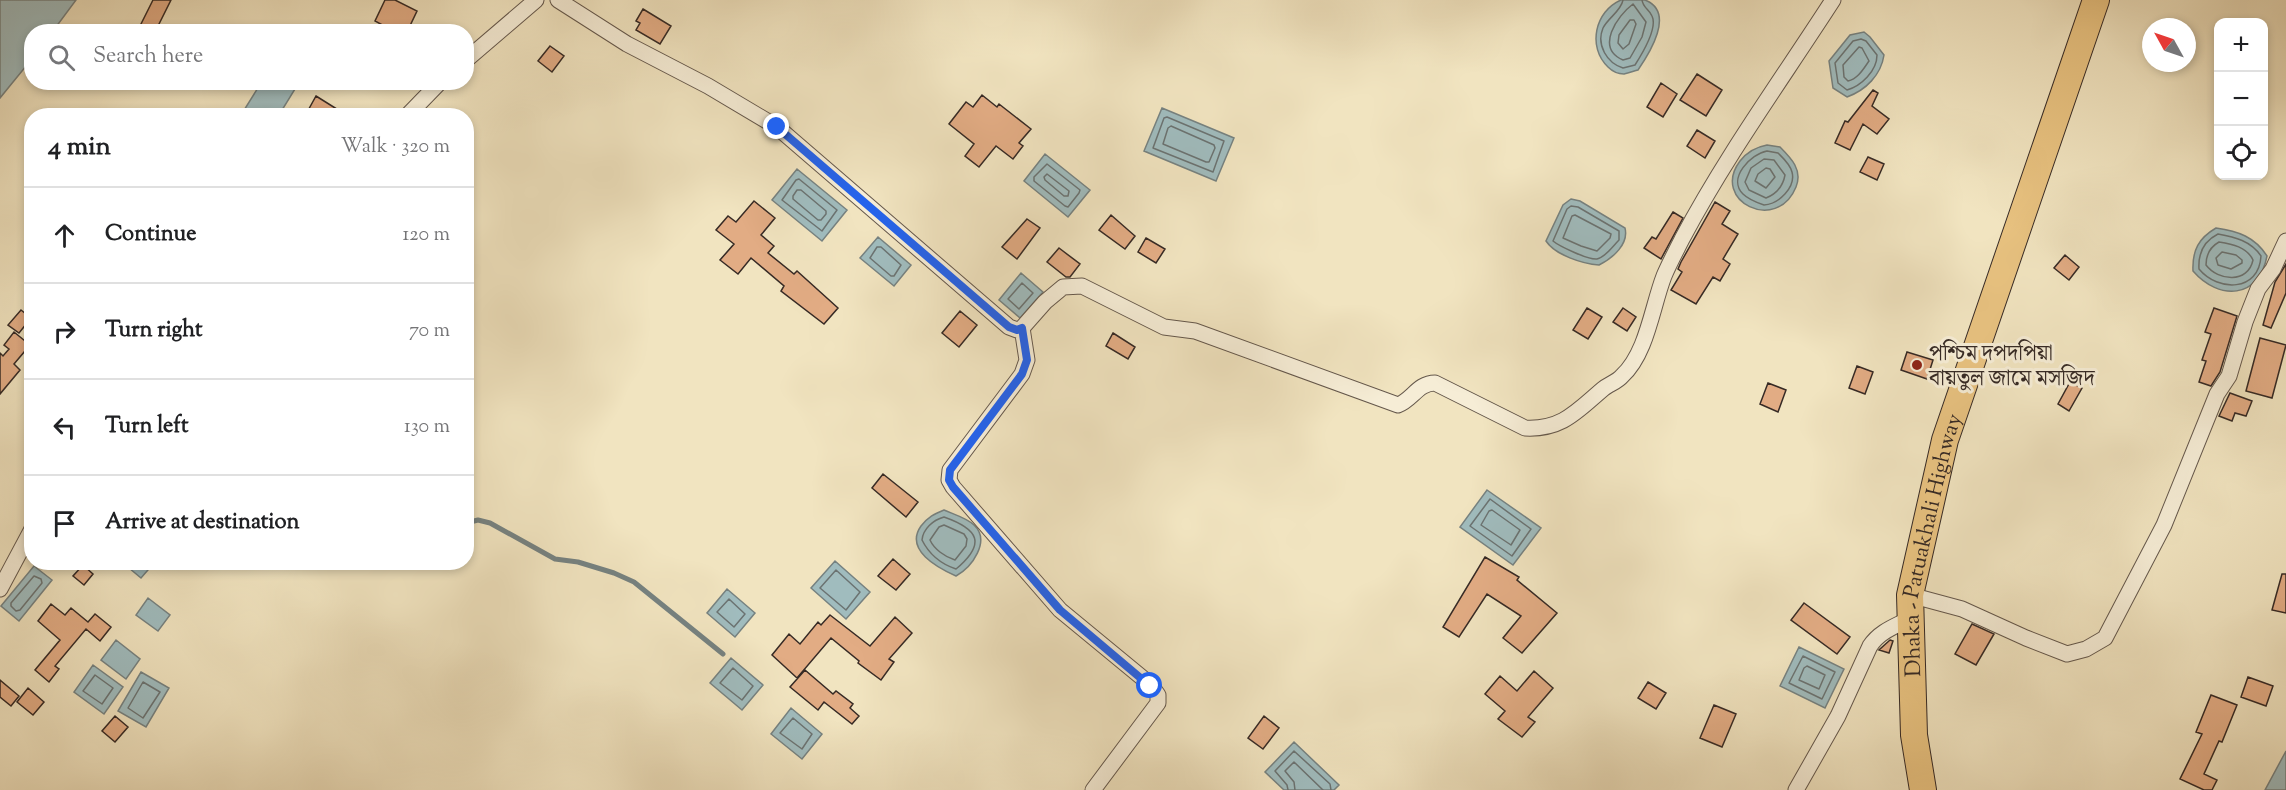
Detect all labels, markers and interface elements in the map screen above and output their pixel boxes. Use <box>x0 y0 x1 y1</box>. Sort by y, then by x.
north arrow <box>2142 18 2196 72</box>
map controls <box>2214 18 2268 180</box>
button: + <box>2214 18 2268 72</box>
search box <box>24 24 474 90</box>
icon: search <box>45 41 78 74</box>
text: Search here <box>93 41 203 73</box>
button: − <box>2214 72 2268 126</box>
route end <box>763 113 789 139</box>
button: locate <box>2214 126 2268 180</box>
text: 4 min <box>48 129 111 166</box>
text: Walk · 320 m <box>341 133 450 162</box>
icon: ahead <box>48 219 81 252</box>
text: Continue <box>105 219 196 251</box>
text: 120 m <box>402 221 450 250</box>
icon: right <box>48 315 81 348</box>
text: Turn right <box>105 315 202 347</box>
text: 70 m <box>409 317 450 346</box>
place label: পশ্চিম দপদপিয়া বায়তুল জামে মসজিদ <box>1928 339 2095 396</box>
marker: পশ্চিম দপদপিয়া বায়তুল জামে মসজিদ <box>1910 358 1924 372</box>
street label: Dhaka - Patuakhali Highway <box>1897 410 1972 677</box>
icon: left <box>48 411 81 444</box>
text: Turn left <box>105 411 188 443</box>
text: 130 m <box>404 413 450 442</box>
icon: arrive <box>48 507 81 540</box>
text: Arrive at destination <box>105 507 300 539</box>
route start <box>1136 672 1162 698</box>

